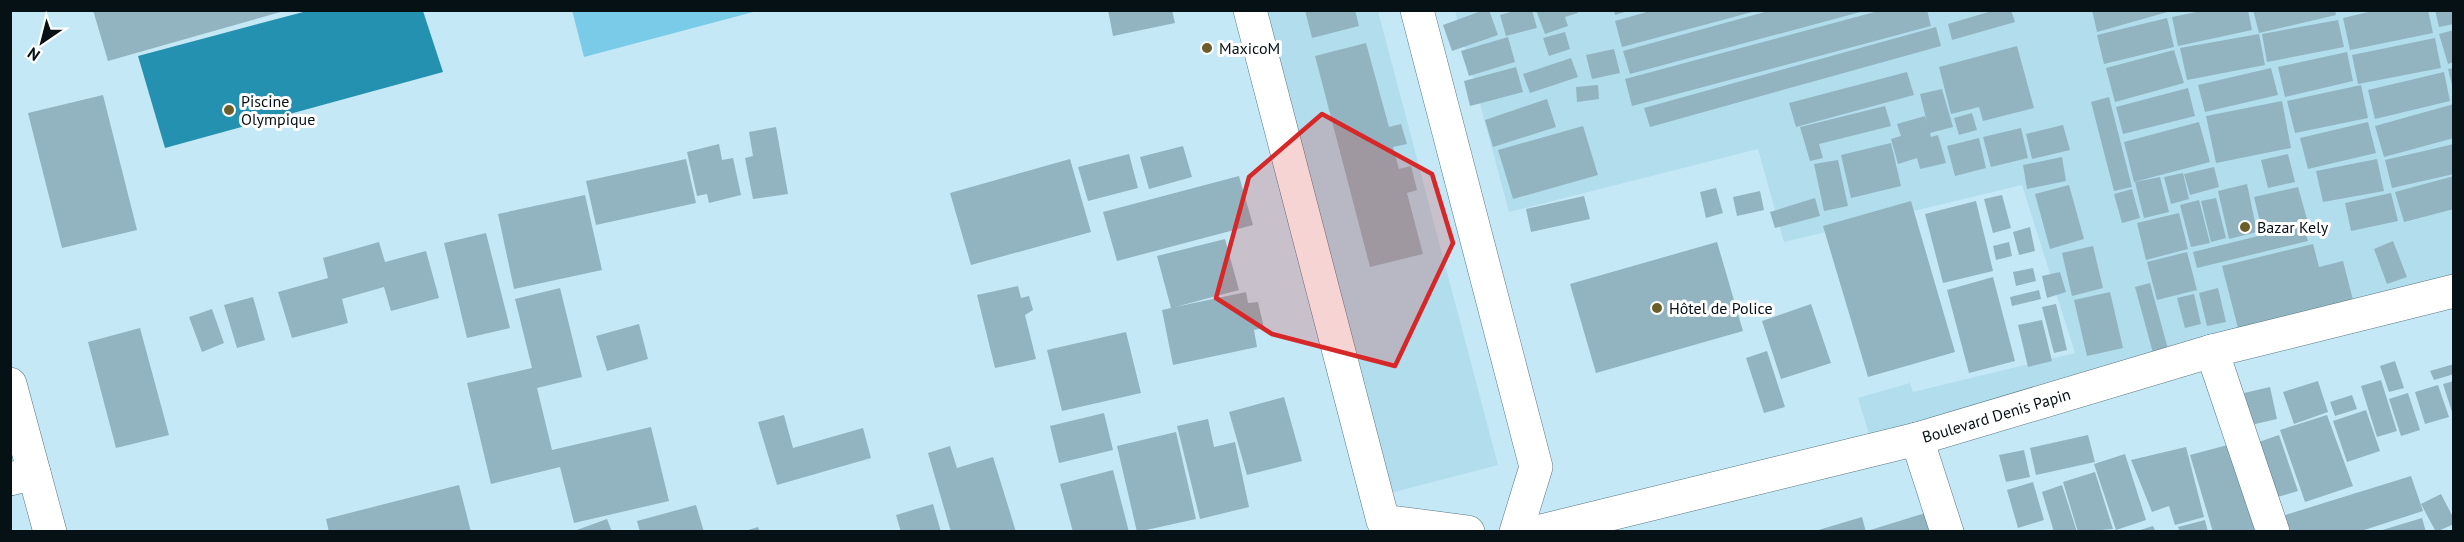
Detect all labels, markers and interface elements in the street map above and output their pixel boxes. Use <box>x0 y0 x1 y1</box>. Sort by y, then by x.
north arrow <box>12 12 72 72</box>
place label: MaxicoM <box>1219 38 1280 58</box>
marker: MaxicoM <box>1200 41 1214 55</box>
text: N <box>23 43 43 65</box>
place label: Piscine Olympique <box>241 91 315 129</box>
marker: Piscine Olympique <box>222 103 236 117</box>
place label: Bazar Kely <box>2257 217 2329 237</box>
marker: Bazar Kely <box>2238 220 2252 234</box>
place label: Hôtel de Police <box>1669 298 1773 318</box>
marker: Hôtel de Police <box>1650 301 1664 315</box>
street label: Boulevard Denis Papin <box>1920 384 2073 447</box>

